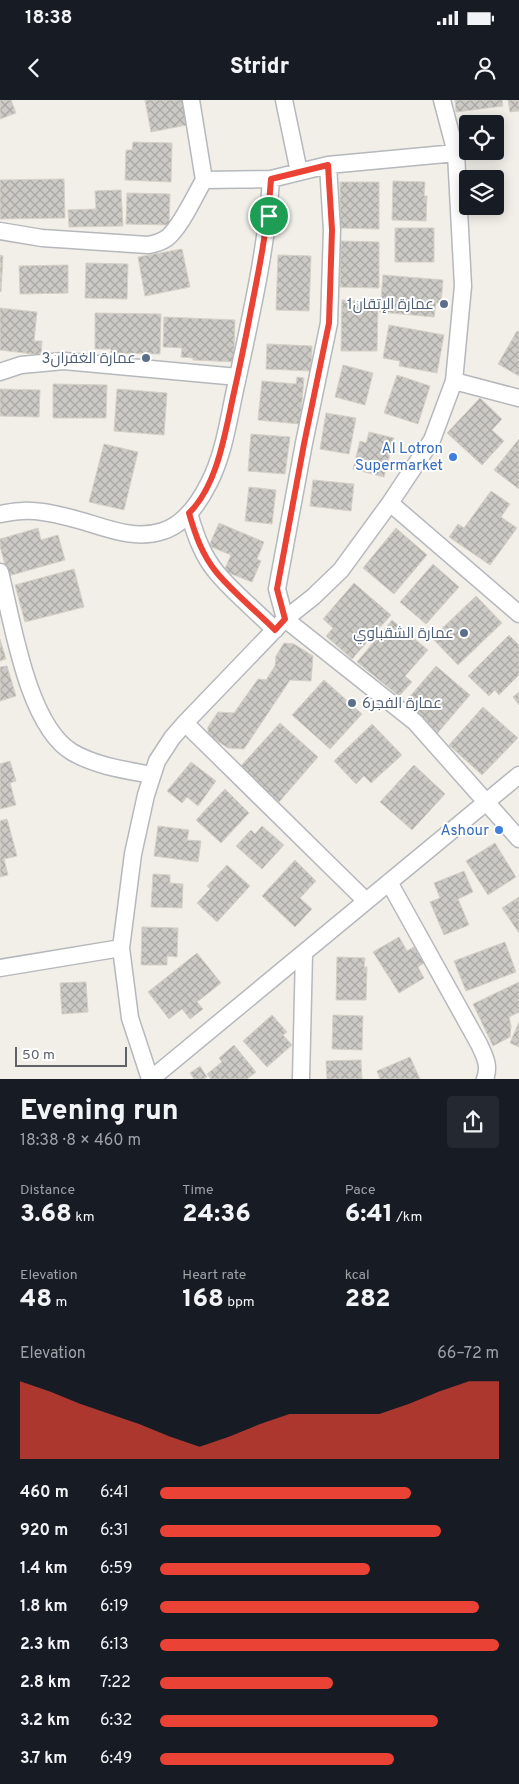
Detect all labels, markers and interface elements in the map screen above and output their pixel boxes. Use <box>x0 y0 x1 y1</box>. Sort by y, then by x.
text: 18:38 <box>25 6 73 30</box>
icon: back <box>20 54 48 82</box>
text: Stridr <box>230 54 289 81</box>
icon: person <box>471 54 499 82</box>
map controls <box>459 115 504 215</box>
button: locate <box>459 115 504 160</box>
button: layers <box>459 170 504 215</box>
pin <box>248 195 290 237</box>
icon: arrive <box>255 202 283 230</box>
place label: عمارة الإتقان1 <box>347 296 434 315</box>
marker: عمارة الإتقان1 <box>438 298 450 310</box>
place label: عمارة الغفران3 <box>41 350 136 369</box>
marker: عمارة الغفران3 <box>140 352 152 364</box>
place label: Al Lotron Supermarket <box>355 440 443 476</box>
marker: Al Lotron Supermarket <box>447 451 459 463</box>
place label: عمارة الشقباوي <box>353 625 454 645</box>
marker: عمارة الشقباوي <box>458 627 470 639</box>
place label: عمارة الفجر6 <box>362 695 442 714</box>
marker: عمارة الفجر6 <box>346 697 358 709</box>
place label: Ashour <box>440 822 489 841</box>
marker: Ashour <box>493 824 505 836</box>
scale bar <box>15 1044 128 1067</box>
text: 50 m <box>22 1047 55 1064</box>
text: Evening run <box>20 1094 179 1130</box>
button: share <box>447 1096 499 1148</box>
text: 18:38 · 8 × 460 m <box>20 1131 141 1151</box>
text: Distance <box>20 1182 75 1199</box>
text: Time <box>182 1182 214 1199</box>
text: Pace <box>345 1182 375 1199</box>
text: 3.68 <box>20 1199 72 1231</box>
text: 24:36 <box>182 1199 251 1231</box>
text: 6:41 <box>345 1199 393 1231</box>
text: km <box>72 1209 95 1226</box>
text: /km <box>393 1209 422 1226</box>
text: Elevation <box>20 1267 78 1284</box>
text: Heart rate <box>182 1267 246 1284</box>
text: kcal <box>345 1267 370 1284</box>
text: 48 <box>20 1284 52 1316</box>
text: 168 <box>182 1284 224 1316</box>
text: 282 <box>345 1284 391 1316</box>
text: m <box>52 1294 67 1311</box>
text: bpm <box>224 1294 255 1311</box>
text: Elevation <box>20 1344 86 1364</box>
text: 66–72 m <box>437 1344 499 1364</box>
text: 460 m <box>20 1483 69 1503</box>
text: 6:41 <box>100 1483 129 1503</box>
text: 920 m <box>20 1521 68 1541</box>
text: 6:31 <box>100 1521 129 1541</box>
text: 1.4 km <box>20 1559 68 1579</box>
text: 6:59 <box>100 1559 132 1579</box>
text: 1.8 km <box>20 1597 67 1617</box>
text: 6:19 <box>100 1597 129 1617</box>
text: 2.3 km <box>20 1635 70 1655</box>
text: 6:13 <box>100 1635 129 1655</box>
text: 2.8 km <box>20 1673 71 1693</box>
text: 7:22 <box>100 1673 131 1693</box>
text: 3.2 km <box>20 1711 70 1731</box>
text: 6:32 <box>100 1711 132 1731</box>
text: 3.7 km <box>20 1749 67 1769</box>
text: 6:49 <box>100 1749 132 1769</box>

